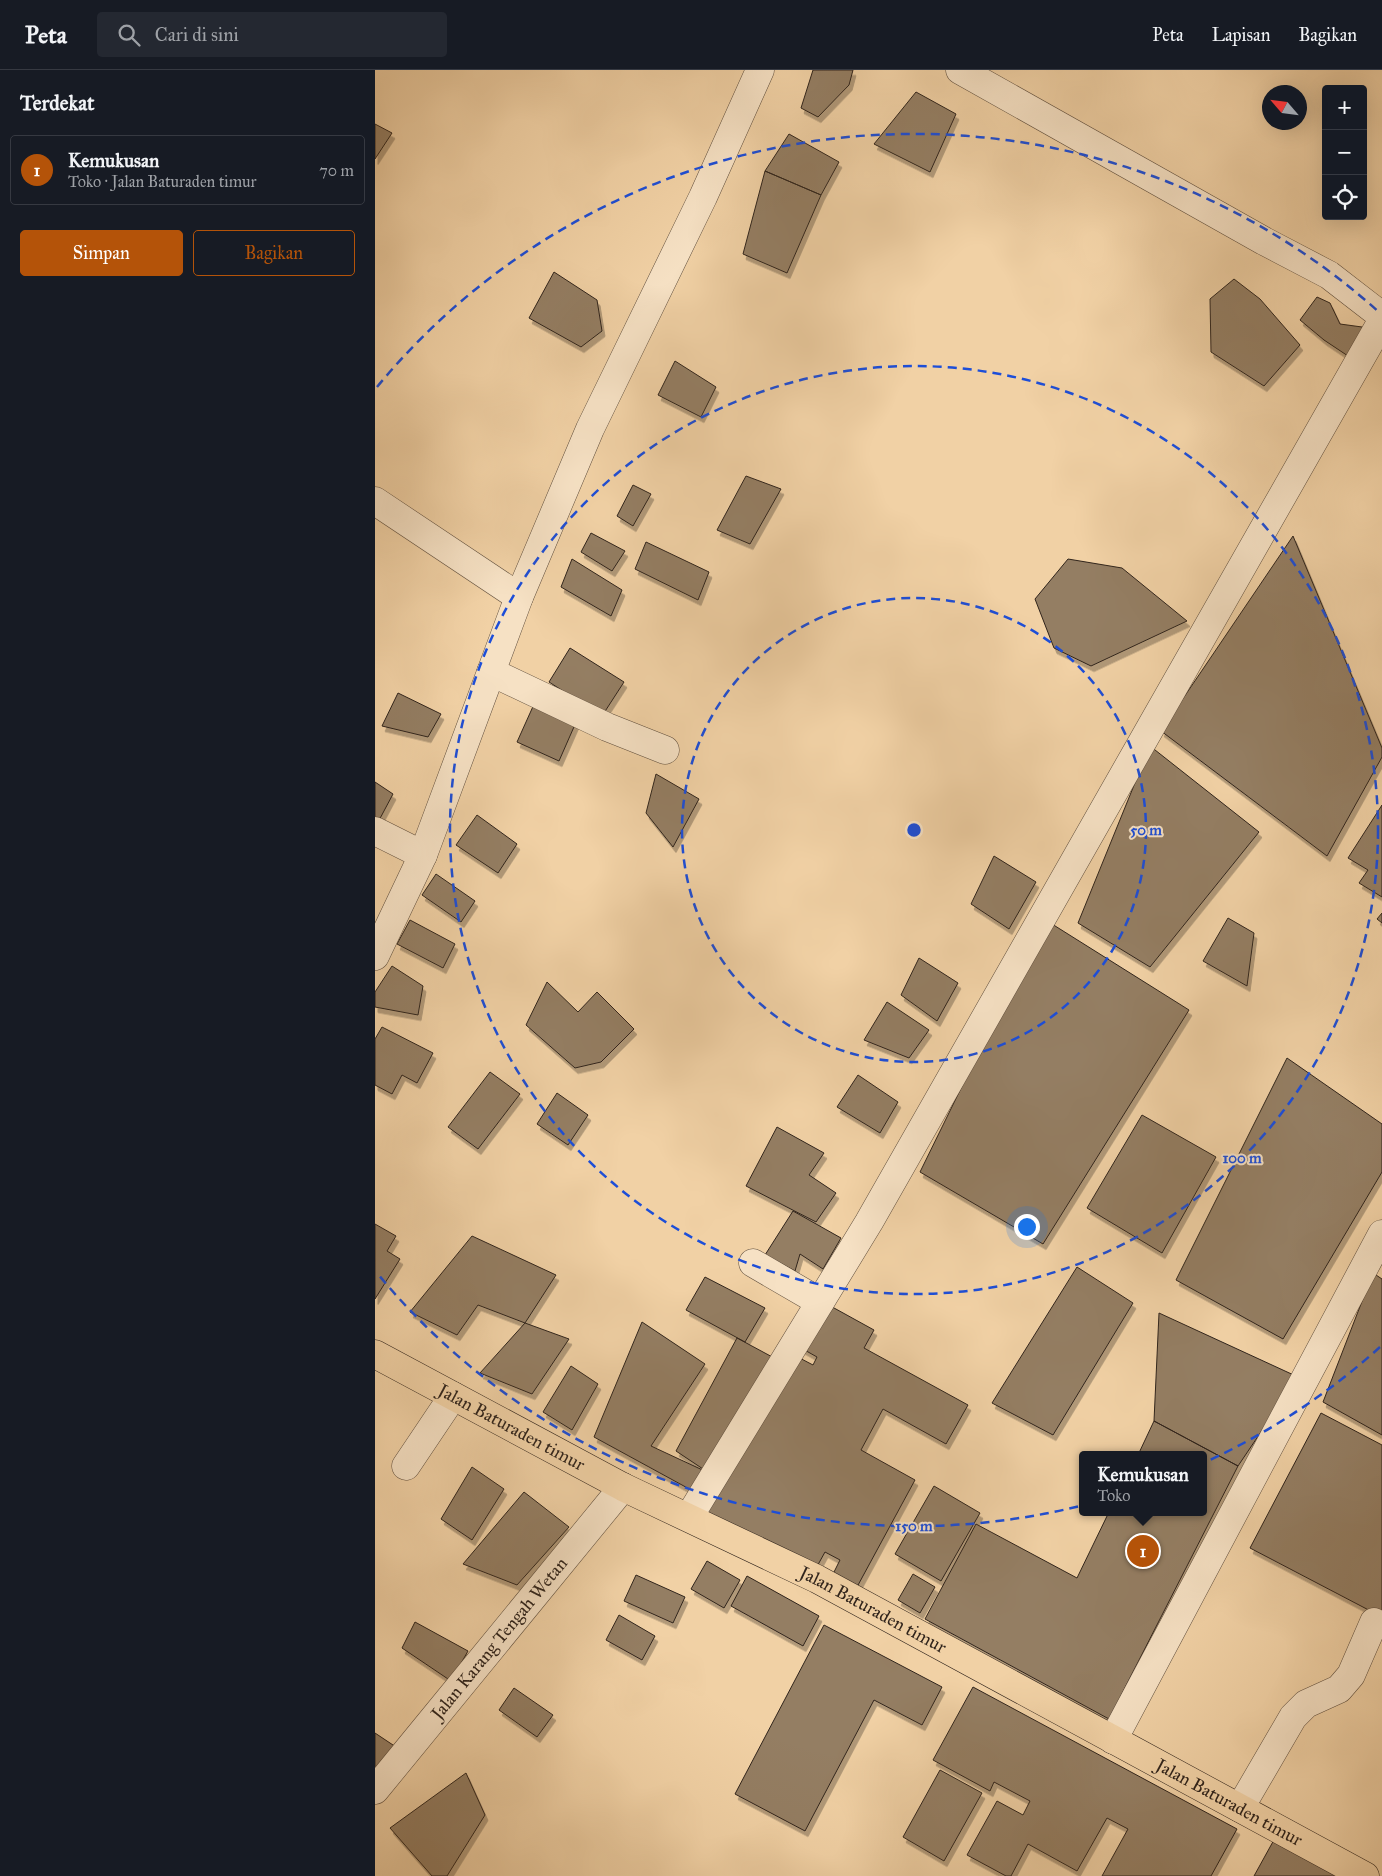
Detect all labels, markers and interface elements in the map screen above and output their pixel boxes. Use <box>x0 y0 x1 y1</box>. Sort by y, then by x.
search box <box>97 12 447 57</box>
text: Peta <box>25 20 67 50</box>
icon: search <box>115 21 143 49</box>
text: Cari di sini <box>155 23 239 46</box>
text: Peta <box>1152 24 1184 46</box>
text: Lapisan <box>1212 24 1270 46</box>
text: Bagikan <box>1298 24 1357 46</box>
north arrow <box>1262 85 1307 130</box>
map controls <box>1322 85 1367 220</box>
button: + <box>1322 85 1367 130</box>
text: Terdekat <box>20 90 94 116</box>
button: − <box>1322 130 1367 175</box>
text: Kemukusan <box>68 149 159 172</box>
text: 1 <box>34 161 40 180</box>
text: 70 m <box>319 161 354 180</box>
text: Toko · Jalan Baturaden timur <box>68 172 257 191</box>
button: locate <box>1322 175 1367 220</box>
button: Simpan <box>20 230 183 276</box>
button: Bagikan <box>193 230 355 276</box>
centre of rings <box>905 821 923 839</box>
text: 50 m <box>1130 821 1162 839</box>
text: 100 m <box>1222 1149 1262 1167</box>
your location <box>1014 1214 1040 1240</box>
street label: Jalan Baturaden timur <box>432 1378 589 1476</box>
popup <box>1079 1451 1207 1516</box>
text: Kemukusan <box>1097 1463 1189 1486</box>
text: Toko <box>1097 1486 1131 1505</box>
text: 150 m <box>895 1517 933 1535</box>
pin: 1 <box>1127 1532 1159 1570</box>
street label: Jalan Karang Tengah Wetan <box>425 1553 572 1726</box>
street label: Jalan Baturaden timur <box>794 1561 950 1658</box>
street label: Jalan Baturaden timur <box>1150 1753 1306 1851</box>

